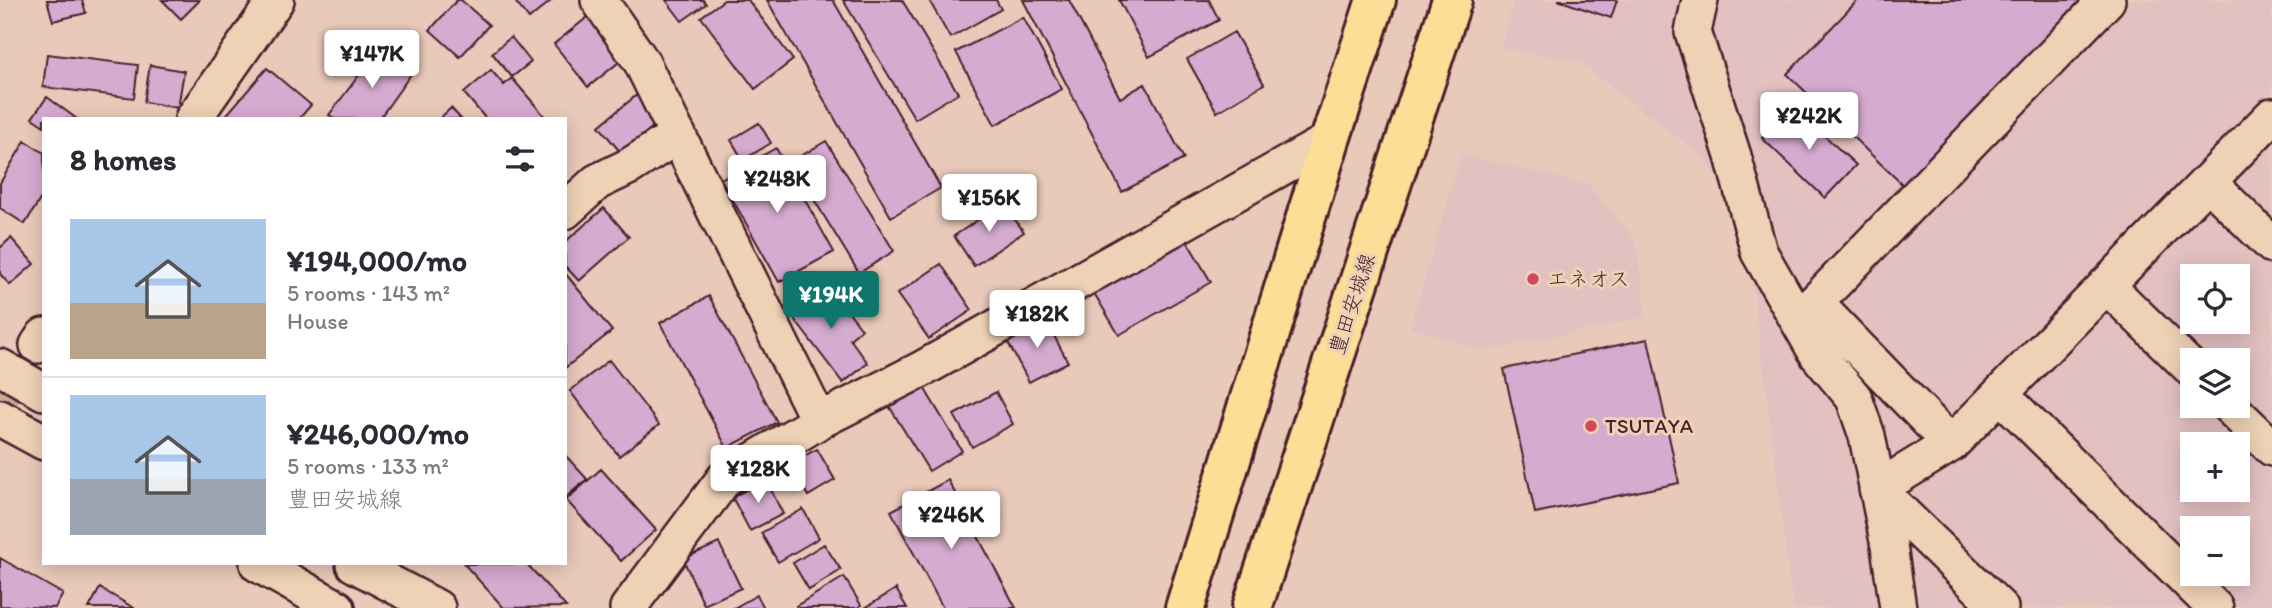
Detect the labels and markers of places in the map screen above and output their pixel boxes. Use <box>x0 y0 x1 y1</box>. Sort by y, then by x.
pin: ¥147K <box>323 31 421 90</box>
pin: ¥242K <box>1760 92 1858 152</box>
pin: ¥248K <box>728 156 826 215</box>
pin: ¥156K <box>940 174 1038 234</box>
place label: エネオス <box>1547 266 1630 291</box>
marker: エネオス <box>1525 271 1541 287</box>
pin: ¥194K <box>782 272 880 331</box>
pin: ¥182K <box>988 290 1086 350</box>
place label: TSUTAYA <box>1605 413 1694 438</box>
marker: TSUTAYA <box>1583 418 1599 434</box>
pin: ¥128K <box>709 446 807 505</box>
pin: ¥246K <box>902 491 1000 551</box>

